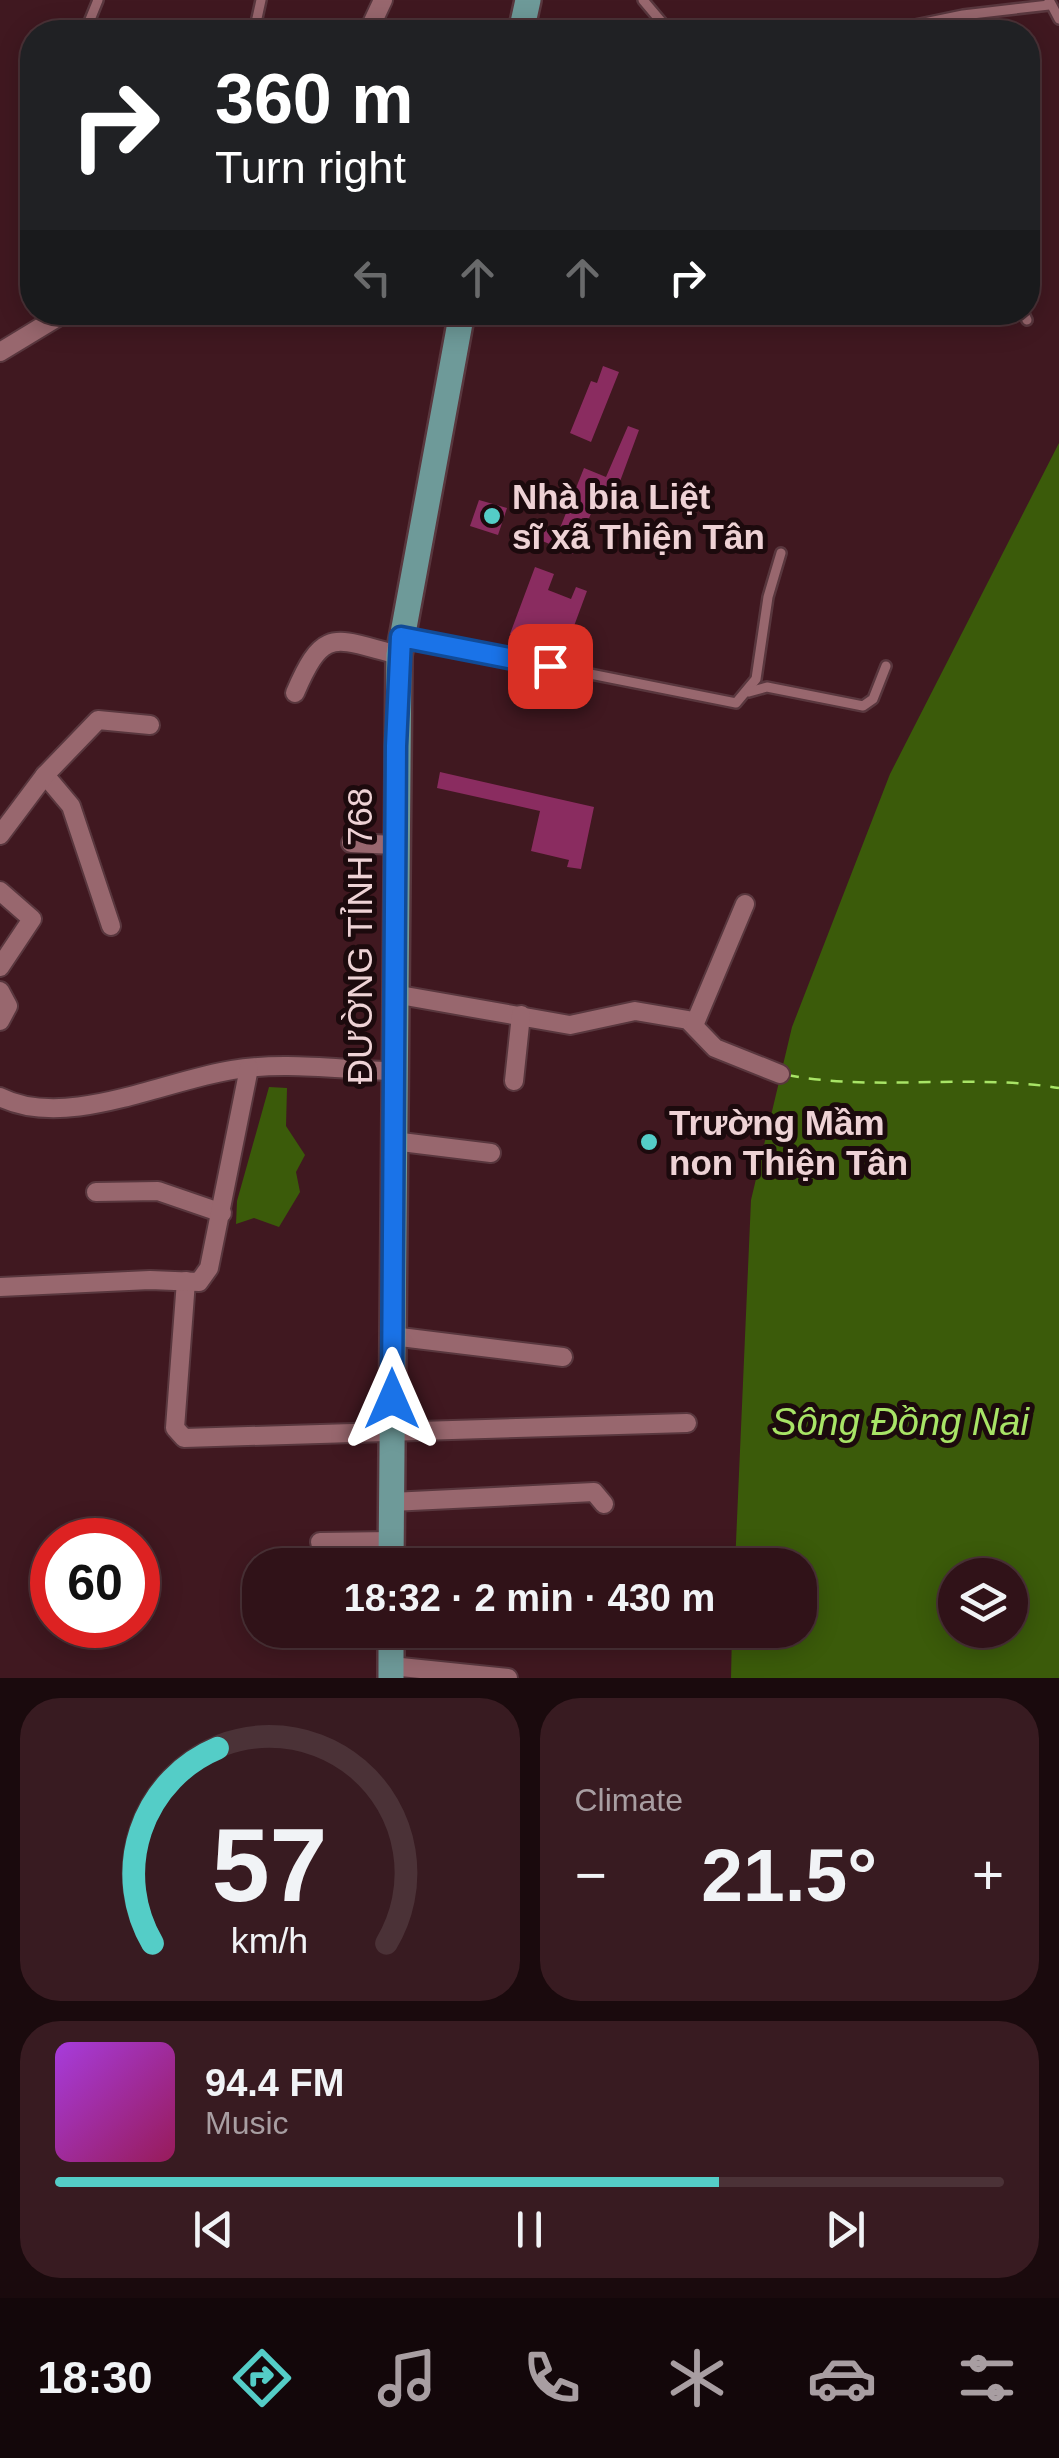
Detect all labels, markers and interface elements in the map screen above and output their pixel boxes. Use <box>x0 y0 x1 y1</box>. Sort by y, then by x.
icon: right <box>50 60 180 190</box>
text: 360 m <box>215 60 413 138</box>
text: Turn right <box>215 142 406 193</box>
icon: left <box>345 250 400 305</box>
icon: ahead <box>450 250 505 305</box>
icon: ahead <box>555 250 610 305</box>
icon: right <box>660 250 715 305</box>
place label: Nhà bia Liệt sĩ xã Thiện Tân <box>512 477 765 556</box>
marker: Nhà bia Liệt sĩ xã Thiện Tân <box>481 505 503 527</box>
pin <box>508 624 593 709</box>
icon: arrive <box>523 639 578 694</box>
street label: ĐƯỜNG TỈNH 768 <box>340 788 379 1084</box>
place label: Trường Mầm non Thiện Tân <box>669 1103 908 1182</box>
marker: Trường Mầm non Thiện Tân <box>638 1131 660 1153</box>
position arrow <box>340 1347 444 1451</box>
water label: Sông Đồng Nai <box>771 1401 1030 1443</box>
speed limit sign: 60 <box>30 1518 160 1648</box>
map controls <box>938 1558 1028 1648</box>
button: layers <box>938 1558 1028 1648</box>
text: 18:32 · 2 min · 430 m <box>344 1577 715 1619</box>
text: Climate <box>575 1782 683 1818</box>
text: 57 <box>212 1807 328 1923</box>
text: 21.5° <box>701 1833 877 1917</box>
text: − <box>575 1844 607 1906</box>
text: + <box>972 1844 1004 1906</box>
text: km/h <box>231 1921 308 1961</box>
text: 94.4 FM <box>205 2062 344 2104</box>
text: Music <box>205 2105 289 2141</box>
icon: previous <box>186 2202 241 2257</box>
icon: pause <box>502 2202 557 2257</box>
icon: next <box>818 2202 873 2257</box>
icon: directions <box>227 2343 297 2413</box>
icon: music <box>372 2343 442 2413</box>
icon: phone <box>517 2343 587 2413</box>
icon: climate <box>662 2343 732 2413</box>
icon: car <box>807 2343 877 2413</box>
icon: filters <box>952 2343 1022 2413</box>
text: 18:30 <box>37 2352 153 2403</box>

